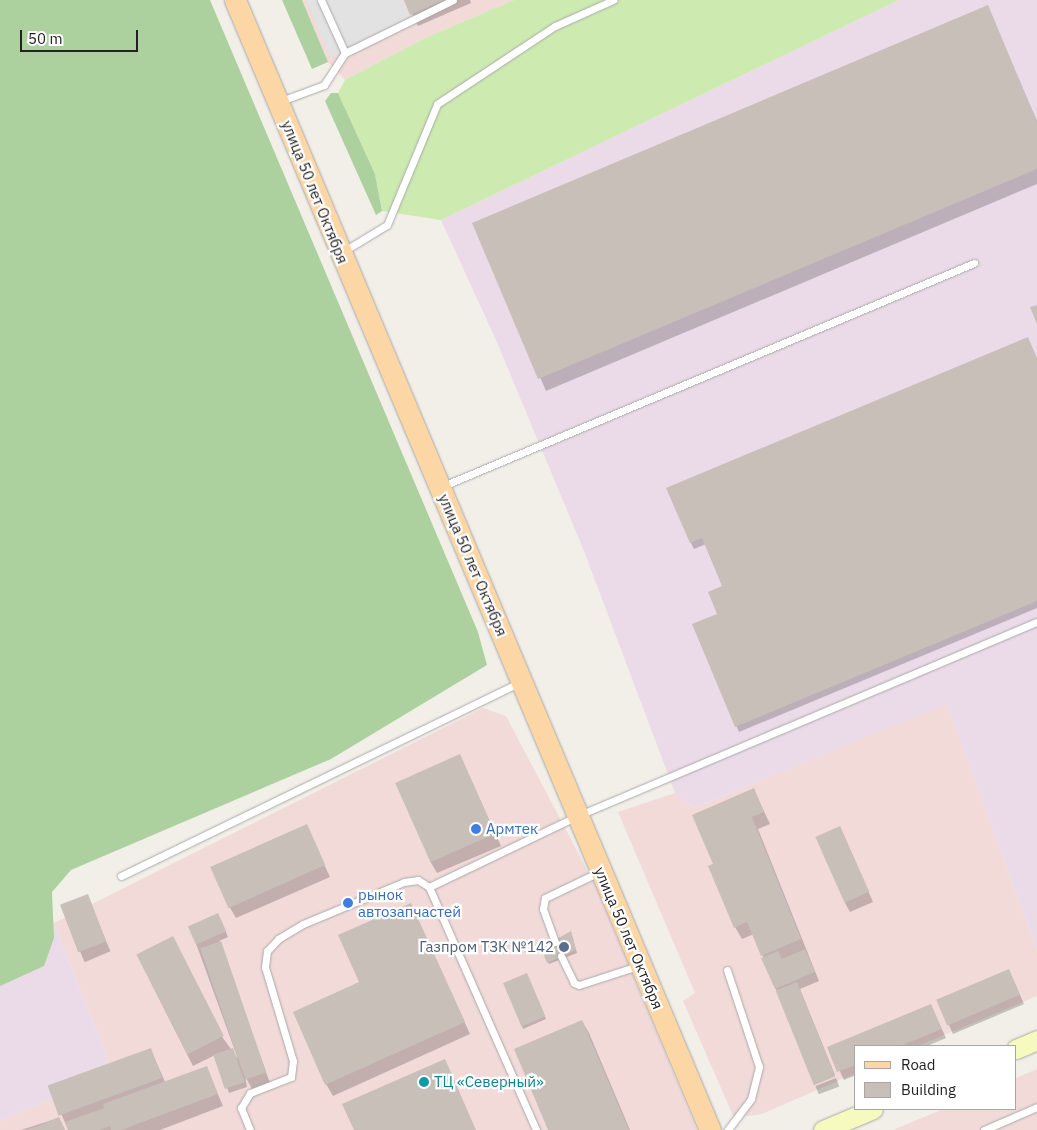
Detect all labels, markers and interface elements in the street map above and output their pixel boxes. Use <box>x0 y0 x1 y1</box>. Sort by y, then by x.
scale bar <box>22 20 140 52</box>
text: 50 m <box>28 29 63 48</box>
street label: улица 50 лет Октября <box>278 118 352 266</box>
street label: улица 50 лет Октября <box>435 491 511 639</box>
place label: Армтек <box>486 820 538 838</box>
marker: Армтек <box>470 823 482 835</box>
street label: улица 50 лет Октября <box>591 864 667 1012</box>
place label: рынок автозапчастей <box>358 885 461 920</box>
marker: рынок автозапчастей <box>342 897 354 909</box>
place label: Газпром ТЗК №142 <box>419 938 554 956</box>
marker: Газпром ТЗК №142 <box>558 941 570 953</box>
legend <box>854 1045 1017 1110</box>
text: Road <box>901 1055 936 1074</box>
place label: ТЦ «Северный» <box>434 1073 544 1091</box>
marker: ТЦ «Северный» <box>418 1076 430 1088</box>
text: Building <box>901 1080 956 1099</box>

